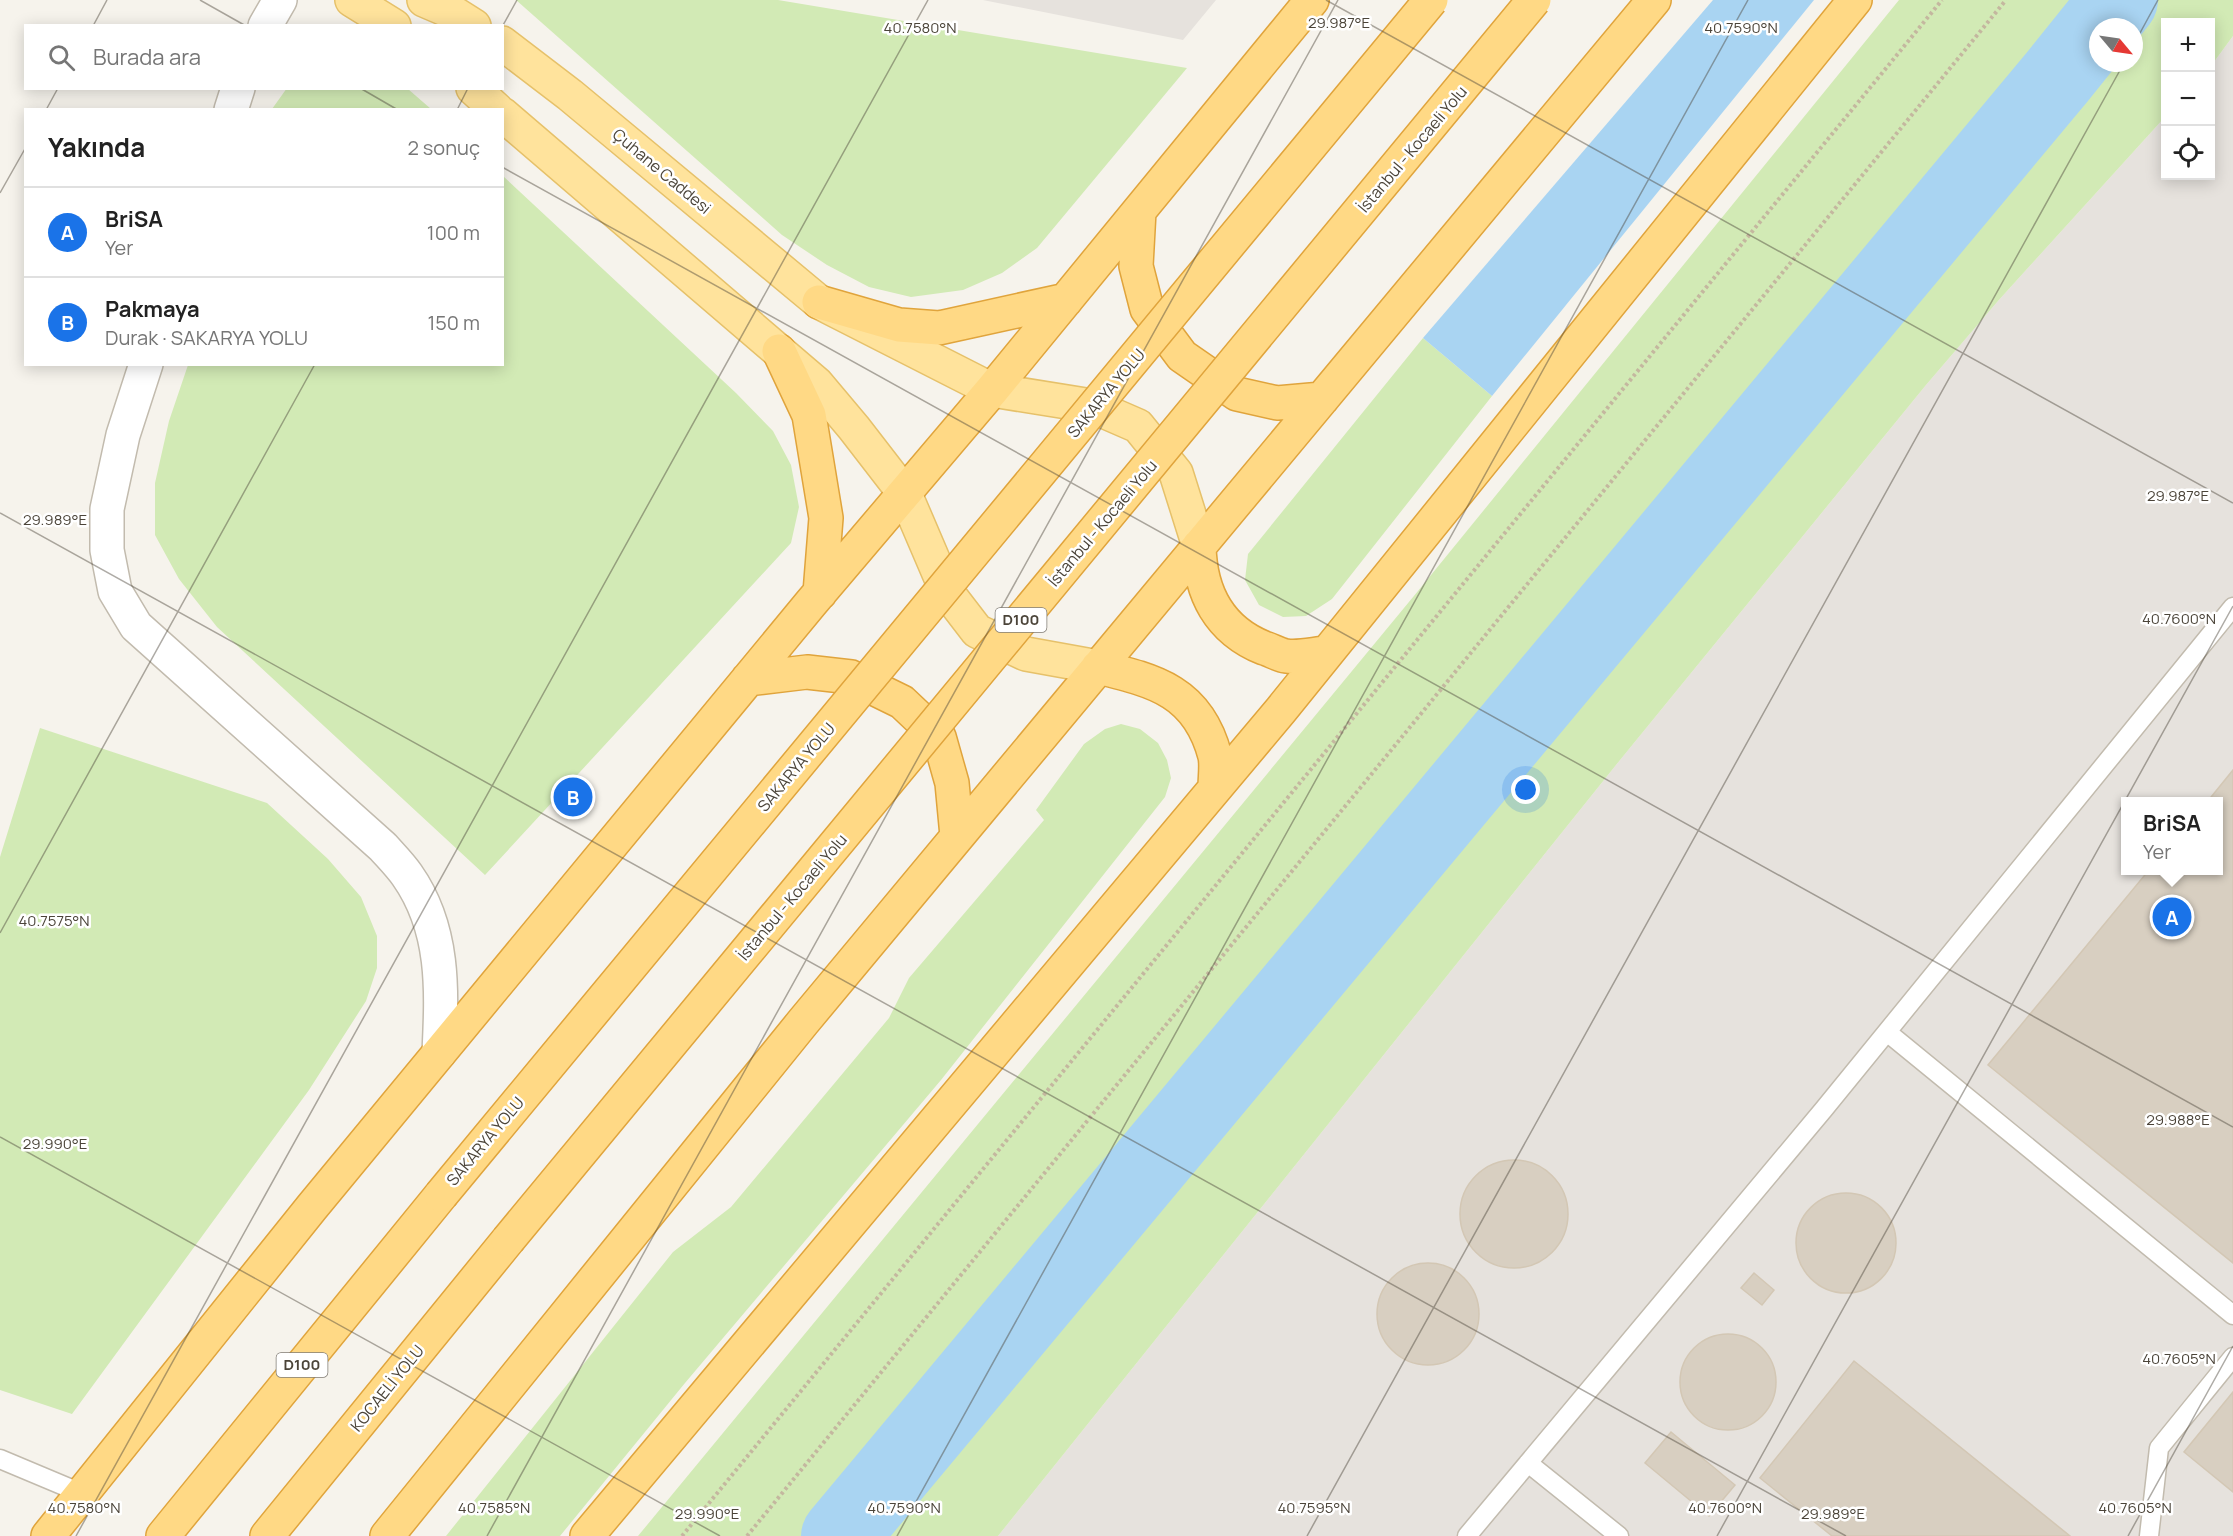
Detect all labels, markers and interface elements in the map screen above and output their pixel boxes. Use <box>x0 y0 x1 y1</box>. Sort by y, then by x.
text: 29.987°E <box>1308 12 1370 33</box>
text: 40.7580°N <box>884 17 956 38</box>
text: 40.7590°N <box>1704 17 1778 38</box>
north arrow <box>2089 18 2143 72</box>
map controls <box>2161 18 2215 180</box>
button: + <box>2161 18 2215 72</box>
search box <box>24 24 504 90</box>
icon: search <box>45 41 78 74</box>
text: Burada ara <box>93 42 201 72</box>
button: − <box>2161 72 2215 126</box>
street label: İstanbul - Kocaeli Yolu <box>1352 81 1472 217</box>
street label: Çuhane Caddesi <box>608 123 716 219</box>
button: locate <box>2161 126 2215 180</box>
text: Yakında <box>48 129 145 165</box>
text: 2 sonuç <box>407 134 480 161</box>
text: BriSA <box>105 204 163 234</box>
text: A <box>61 219 74 246</box>
text: 100 m <box>427 219 480 246</box>
text: Yer <box>105 234 133 261</box>
text: Pakmaya <box>105 294 200 324</box>
text: B <box>61 309 74 336</box>
text: 150 m <box>427 309 480 336</box>
text: Durak · SAKARYA YOLU <box>105 324 308 351</box>
street label: SAKARYA YOLU <box>1062 344 1150 442</box>
street label: İstanbul - Kocaeli Yolu <box>1042 455 1162 591</box>
text: 29.987°E <box>2147 485 2209 506</box>
text: 29.989°E <box>23 509 87 530</box>
road number: D100 <box>996 608 1046 632</box>
text: 40.7600°N <box>2142 608 2216 629</box>
street label: SAKARYA YOLU <box>752 718 840 816</box>
pin: B <box>554 774 592 820</box>
your location <box>1511 775 1540 804</box>
popup <box>2121 797 2223 875</box>
text: BriSA <box>2143 808 2201 838</box>
street label: İstanbul - Kocaeli Yolu <box>732 829 852 965</box>
text: Yer <box>2143 838 2171 865</box>
pin: A <box>2152 894 2192 940</box>
text: 40.7575°N <box>18 910 90 931</box>
street label: SAKARYA YOLU <box>441 1092 529 1190</box>
text: 29.988°E <box>2146 1109 2210 1130</box>
text: 29.990°E <box>23 1133 87 1154</box>
street label: KOCAELİ YOLU <box>345 1340 429 1436</box>
text: 40.7605°N <box>2142 1348 2216 1369</box>
road number: D100 <box>276 1353 328 1377</box>
text: 40.7580°N <box>48 1497 120 1518</box>
text: 40.7585°N <box>458 1497 530 1518</box>
text: 40.7590°N <box>867 1497 941 1518</box>
text: 40.7595°N <box>1278 1497 1350 1518</box>
text: 40.7600°N <box>1688 1497 1762 1518</box>
text: 40.7605°N <box>2098 1497 2172 1518</box>
text: 29.990°E <box>675 1503 739 1524</box>
text: 29.989°E <box>1801 1503 1865 1524</box>

